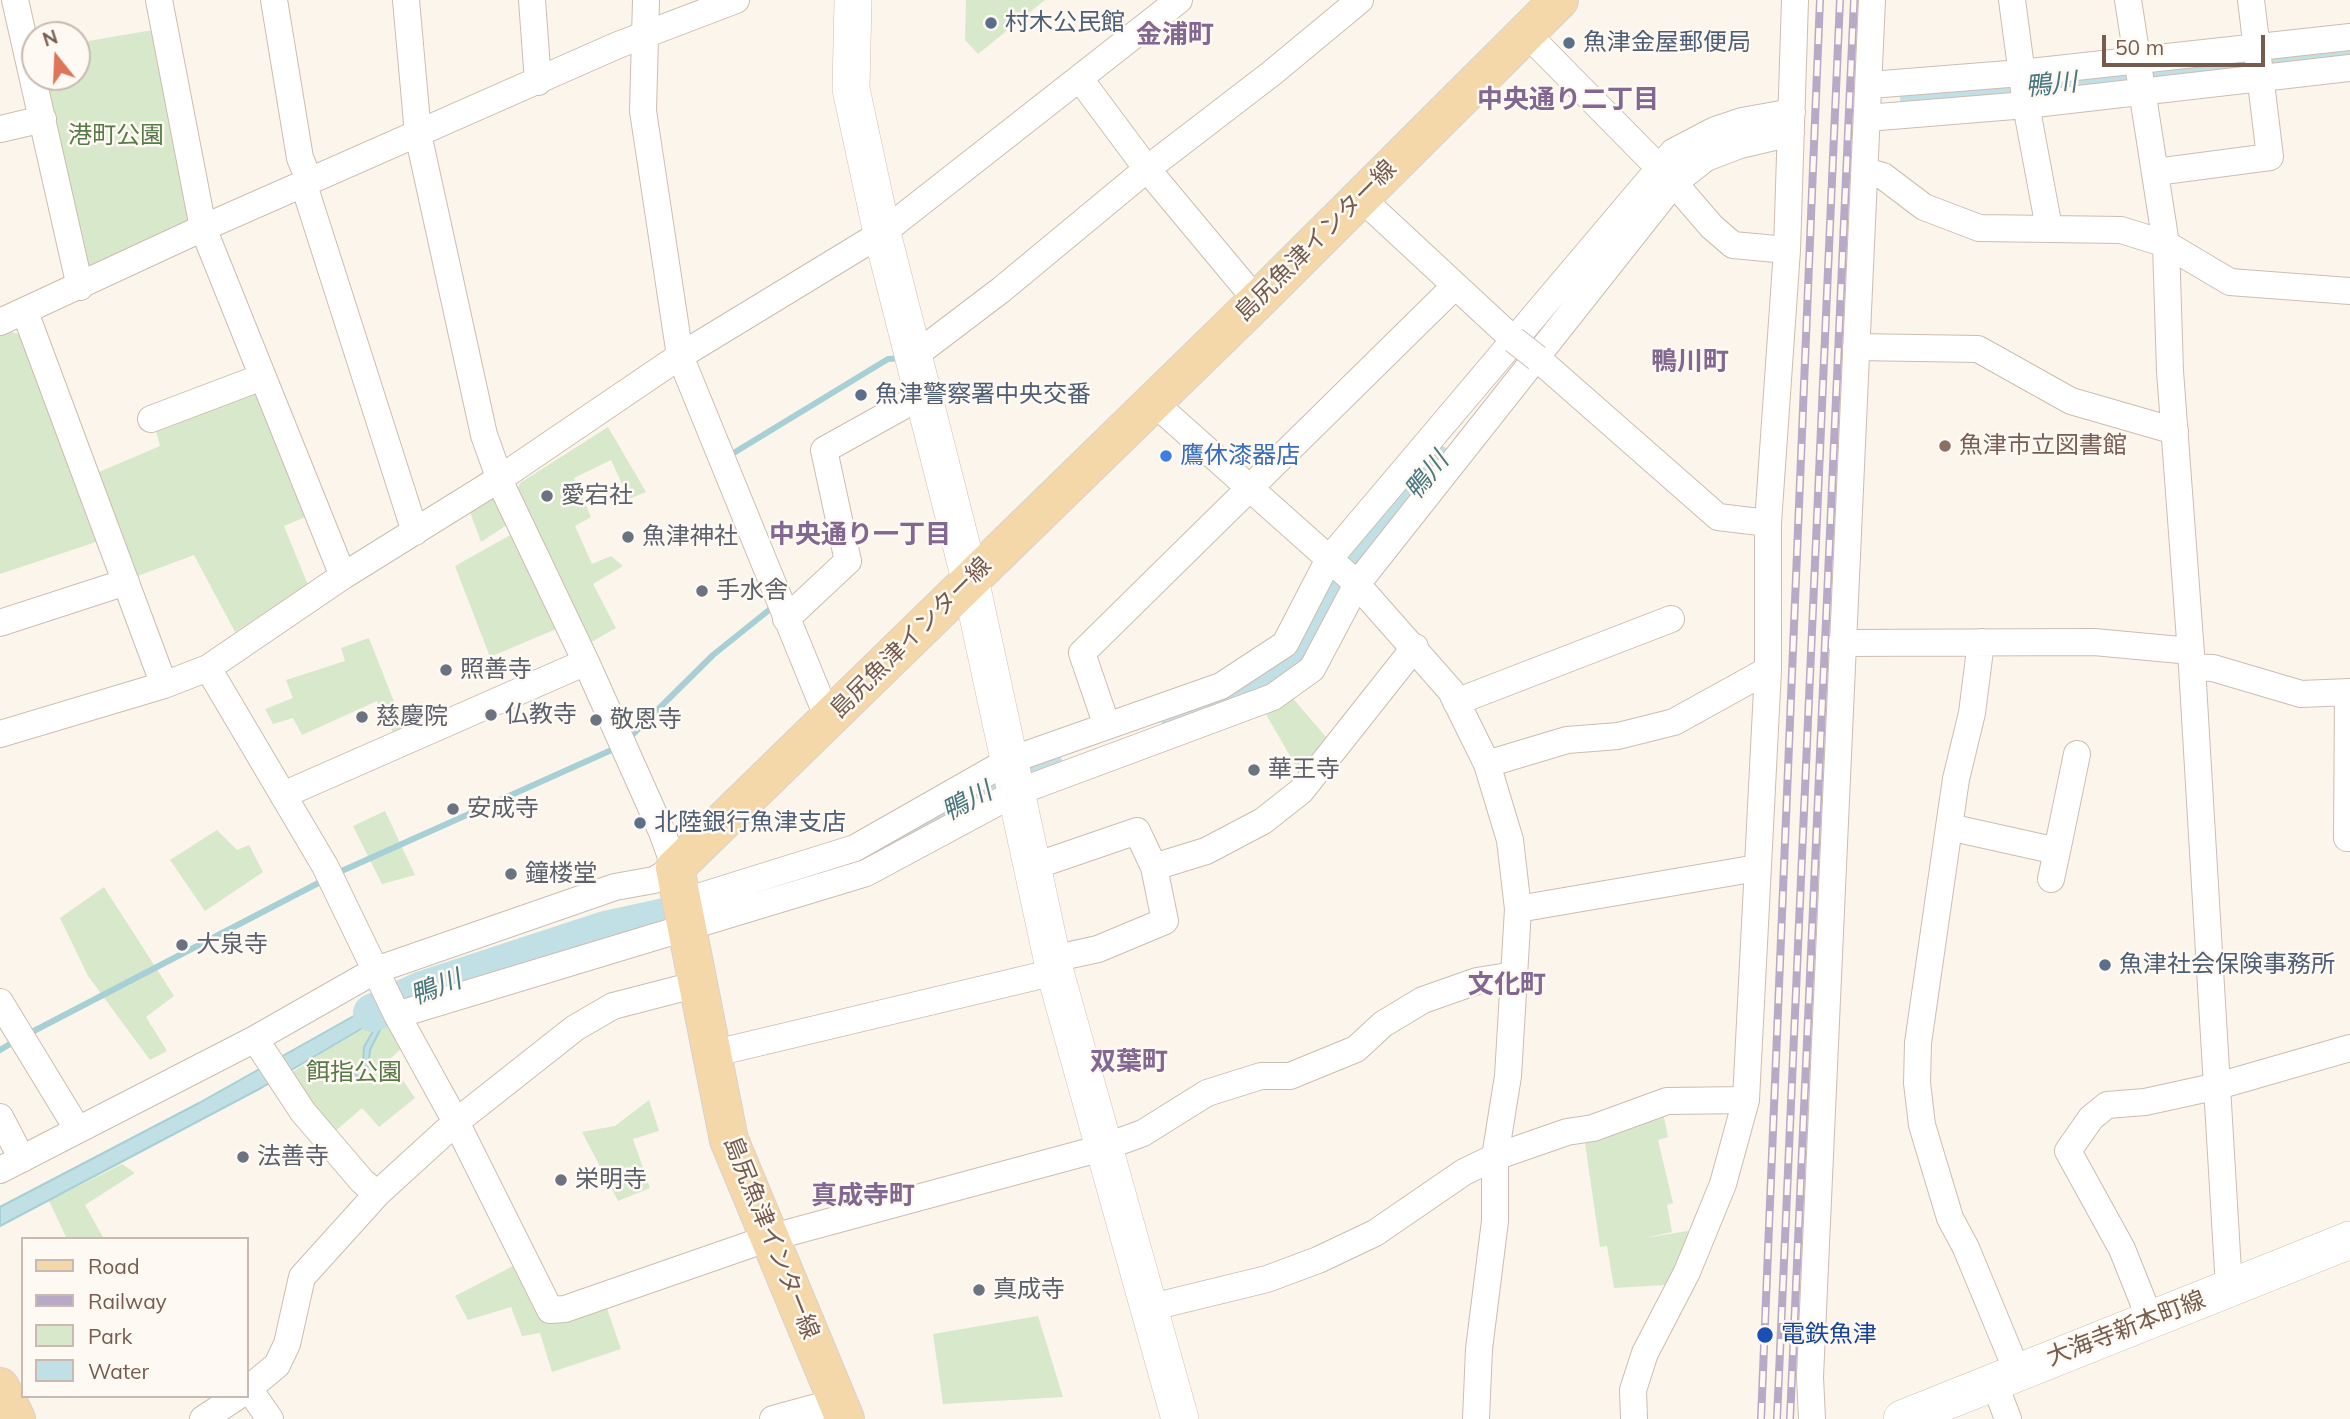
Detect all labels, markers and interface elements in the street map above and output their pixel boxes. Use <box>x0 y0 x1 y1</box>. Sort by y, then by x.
place label: 村木公民館 <box>1005 9 1125 37</box>
marker: 村木公民館 <box>983 15 999 31</box>
district label: 金浦町 <box>1136 19 1214 51</box>
north arrow <box>21 21 91 91</box>
scale bar <box>2105 21 2268 65</box>
text: N <box>40 24 61 52</box>
place label: 魚津金屋郵便局 <box>1583 29 1751 57</box>
text: 50 m <box>2115 34 2164 60</box>
marker: 魚津金屋郵便局 <box>1561 35 1577 51</box>
water label: 鴨川 <box>2024 67 2078 103</box>
district label: 中央通り二丁目 <box>1477 84 1659 116</box>
park label: 港町公園 <box>68 122 164 150</box>
street label: 島尻魚津インター線 <box>1229 154 1403 328</box>
district label: 鴨川町 <box>1651 346 1729 378</box>
place label: 魚津警察署中央交番 <box>875 381 1091 409</box>
marker: 魚津警察署中央交番 <box>853 387 869 403</box>
place label: 魚津市立図書館 <box>1959 432 2127 460</box>
marker: 魚津市立図書館 <box>1937 438 1953 454</box>
place label: 鷹休漆器店 <box>1180 442 1300 470</box>
water label: 鴨川 <box>1399 446 1455 506</box>
marker: 鷹休漆器店 <box>1158 448 1174 464</box>
place label: 愛宕社 <box>561 482 633 510</box>
marker: 愛宕社 <box>539 488 555 504</box>
district label: 中央通り一丁目 <box>769 519 951 551</box>
place label: 魚津神社 <box>642 523 738 551</box>
marker: 魚津神社 <box>620 529 636 545</box>
street label: 島尻魚津インター線 <box>824 551 998 725</box>
place label: 手水舎 <box>716 577 788 605</box>
marker: 手水舎 <box>694 583 710 599</box>
place label: 照善寺 <box>460 656 532 684</box>
marker: 照善寺 <box>438 662 454 678</box>
place label: 仏教寺 <box>505 701 577 729</box>
place label: 慈慶院 <box>376 703 448 731</box>
place label: 敬恩寺 <box>610 706 682 734</box>
marker: 仏教寺 <box>483 707 499 723</box>
marker: 慈慶院 <box>354 709 370 725</box>
marker: 敬恩寺 <box>588 712 604 728</box>
place label: 華王寺 <box>1268 756 1340 784</box>
marker: 華王寺 <box>1246 762 1262 778</box>
water label: 鴨川 <box>937 776 997 828</box>
place label: 安成寺 <box>467 795 539 823</box>
marker: 安成寺 <box>445 801 461 817</box>
place label: 北陸銀行魚津支店 <box>654 809 846 837</box>
marker: 北陸銀行魚津支店 <box>632 815 648 831</box>
place label: 鐘楼堂 <box>525 860 597 888</box>
marker: 鐘楼堂 <box>503 866 519 882</box>
place label: 大泉寺 <box>196 931 268 959</box>
marker: 大泉寺 <box>174 937 190 953</box>
place label: 魚津社会保険事務所 <box>2119 951 2335 979</box>
marker: 魚津社会保険事務所 <box>2097 957 2113 973</box>
water label: 鴨川 <box>406 964 466 1012</box>
district label: 文化町 <box>1468 969 1546 1001</box>
district label: 双葉町 <box>1090 1046 1168 1078</box>
park label: 餌指公園 <box>306 1059 402 1087</box>
street label: 島尻魚津インター線 <box>717 1132 825 1344</box>
place label: 法善寺 <box>257 1143 329 1171</box>
marker: 法善寺 <box>235 1149 251 1165</box>
place label: 栄明寺 <box>575 1166 647 1194</box>
marker: 栄明寺 <box>553 1172 569 1188</box>
district label: 真成寺町 <box>811 1180 915 1212</box>
legend <box>21 1237 248 1398</box>
text: Road <box>88 1253 139 1279</box>
place label: 真成寺 <box>993 1276 1065 1304</box>
marker: 真成寺 <box>971 1282 987 1298</box>
street label: 大海寺新本町線 <box>2042 1285 2210 1373</box>
text: Railway <box>88 1288 167 1314</box>
place label: 電鉄魚津 <box>1781 1321 1877 1349</box>
text: Park <box>88 1323 132 1349</box>
marker: 電鉄魚津 <box>1755 1325 1775 1345</box>
text: Water <box>88 1358 149 1384</box>

